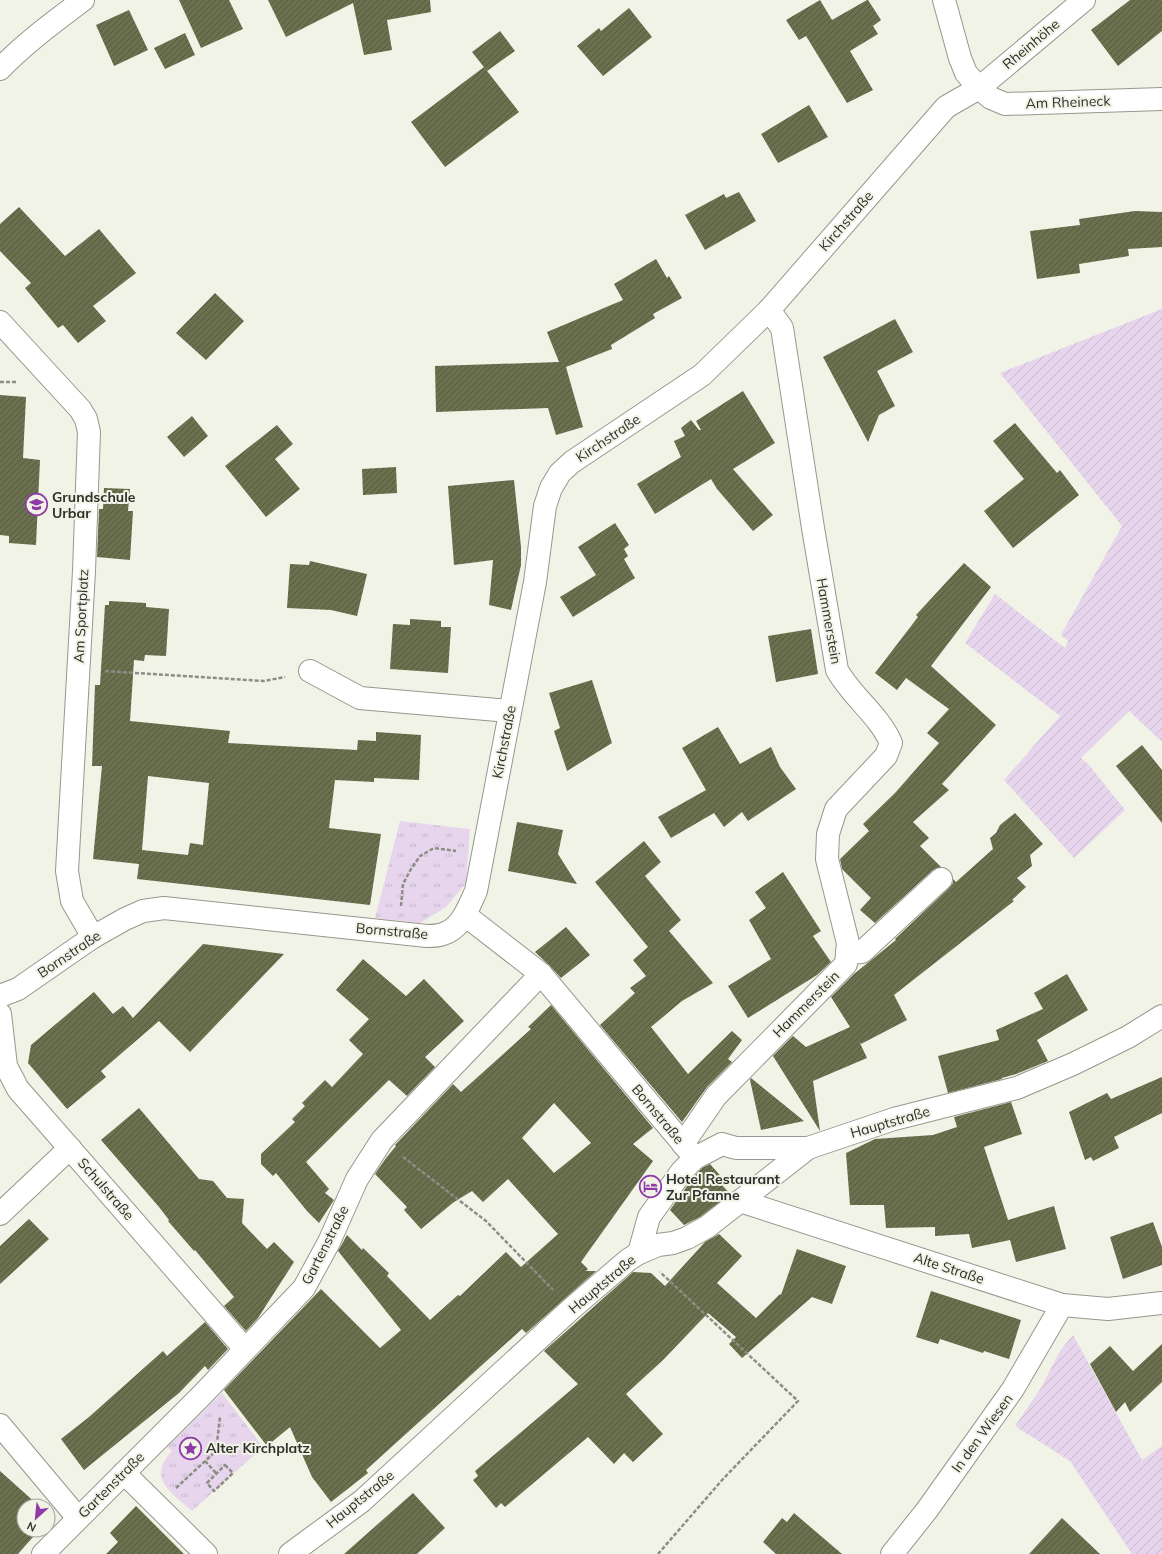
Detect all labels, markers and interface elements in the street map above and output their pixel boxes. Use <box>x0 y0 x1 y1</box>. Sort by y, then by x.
street label: Rheinhöhe <box>999 15 1063 73</box>
street label: Am Rheineck <box>1025 91 1112 112</box>
street label: Kirchstraße <box>815 187 877 255</box>
street label: Kirchstraße <box>572 410 644 466</box>
place label: Grundschule Urbar <box>52 488 136 522</box>
school or university icon: Grundschule Urbar <box>23 492 49 518</box>
street label: Am Sportplatz <box>70 569 92 663</box>
street label: Hammerstein <box>813 576 845 666</box>
street label: Kirchstraße <box>488 704 520 780</box>
street label: Bornstraße <box>355 919 429 943</box>
street label: Bornstraße <box>34 926 104 982</box>
street label: Hammerstein <box>769 967 843 1041</box>
street label: Bornstraße <box>628 1080 688 1148</box>
street label: Hauptstraße <box>848 1102 932 1142</box>
street label: Schulstraße <box>74 1154 138 1224</box>
place label: Hotel Restaurant Zur Pfanne <box>666 1170 781 1204</box>
hotel icon: Hotel Restaurant Zur Pfanne <box>638 1174 664 1200</box>
street label: Gartenstraße <box>297 1202 353 1288</box>
street label: Alte Straße <box>911 1248 987 1288</box>
street label: Hauptstraße <box>565 1251 639 1317</box>
street label: In den Wiesen <box>947 1390 1017 1476</box>
place icon: Alter Kirchplatz <box>178 1435 204 1461</box>
place label: Alter Kirchplatz <box>206 1439 310 1457</box>
street label: Gartenstraße <box>74 1448 148 1522</box>
street label: Hauptstraße <box>322 1466 398 1532</box>
north arrow <box>16 1498 56 1538</box>
text: N <box>25 1519 38 1535</box>

